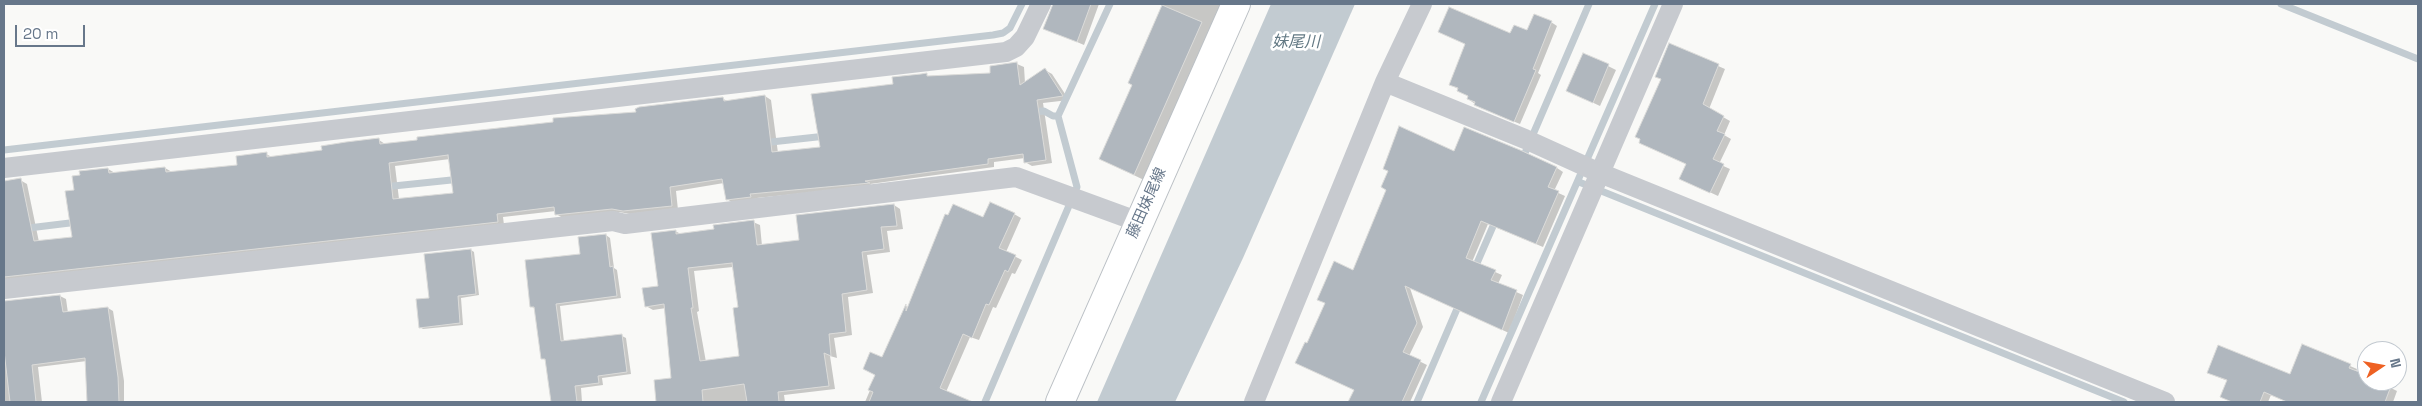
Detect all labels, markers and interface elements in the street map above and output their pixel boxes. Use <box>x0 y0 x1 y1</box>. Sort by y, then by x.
scale bar <box>18 15 88 47</box>
text: 20 m <box>23 24 58 43</box>
water label: 妹尾川 <box>1272 33 1320 53</box>
street label: 藤田妹尾線 <box>1124 165 1170 241</box>
north arrow <box>2357 341 2407 391</box>
text: N <box>2386 357 2405 370</box>

